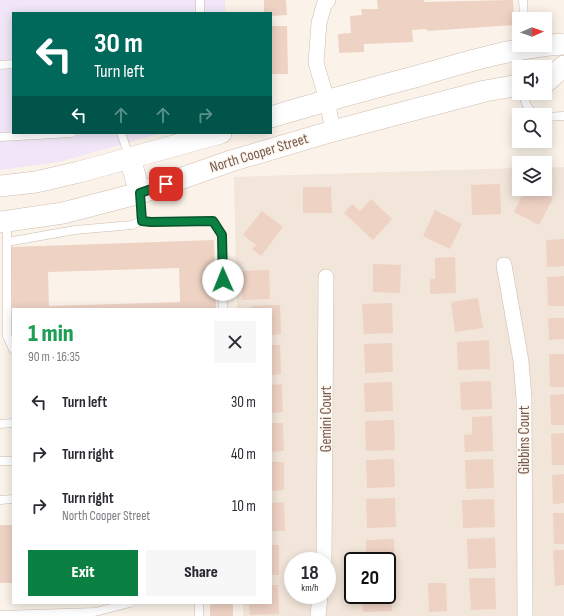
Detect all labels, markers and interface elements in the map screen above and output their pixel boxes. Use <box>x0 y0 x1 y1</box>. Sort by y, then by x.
north arrow <box>512 12 552 52</box>
map controls <box>512 12 552 196</box>
text: 30 m <box>94 27 143 60</box>
icon: left <box>28 28 80 80</box>
button: sound <box>512 60 552 100</box>
text: Turn left <box>94 61 145 82</box>
icon: left <box>68 104 90 126</box>
icon: ahead <box>110 104 132 126</box>
icon: ahead <box>152 104 174 126</box>
icon: right <box>194 104 216 126</box>
button: search <box>512 108 552 148</box>
street label: North Cooper Street <box>207 129 311 177</box>
button: layers <box>512 156 552 196</box>
pin <box>149 167 183 201</box>
icon: arrive <box>155 173 177 195</box>
position arrow <box>202 259 244 301</box>
text: 1 min <box>28 319 74 348</box>
button: close <box>214 321 256 363</box>
text: 90 m · 16:35 <box>28 349 80 365</box>
street label: Gemini Court <box>317 385 336 452</box>
icon: left <box>28 391 50 413</box>
text: Turn left <box>62 393 107 412</box>
text: 30 m <box>231 393 256 412</box>
street label: Gibbins Court <box>515 405 534 474</box>
icon: right <box>28 443 50 465</box>
text: Turn right <box>62 445 114 464</box>
text: 40 m <box>231 445 256 464</box>
text: Turn right <box>62 489 114 508</box>
icon: right <box>28 495 50 517</box>
text: 10 m <box>232 497 256 516</box>
text: North Cooper Street <box>62 508 150 524</box>
button: Exit <box>28 550 138 596</box>
button: Share <box>146 550 256 596</box>
speed limit sign: 20 <box>344 552 396 604</box>
text: 18 <box>301 561 319 585</box>
text: km/h <box>301 582 319 594</box>

